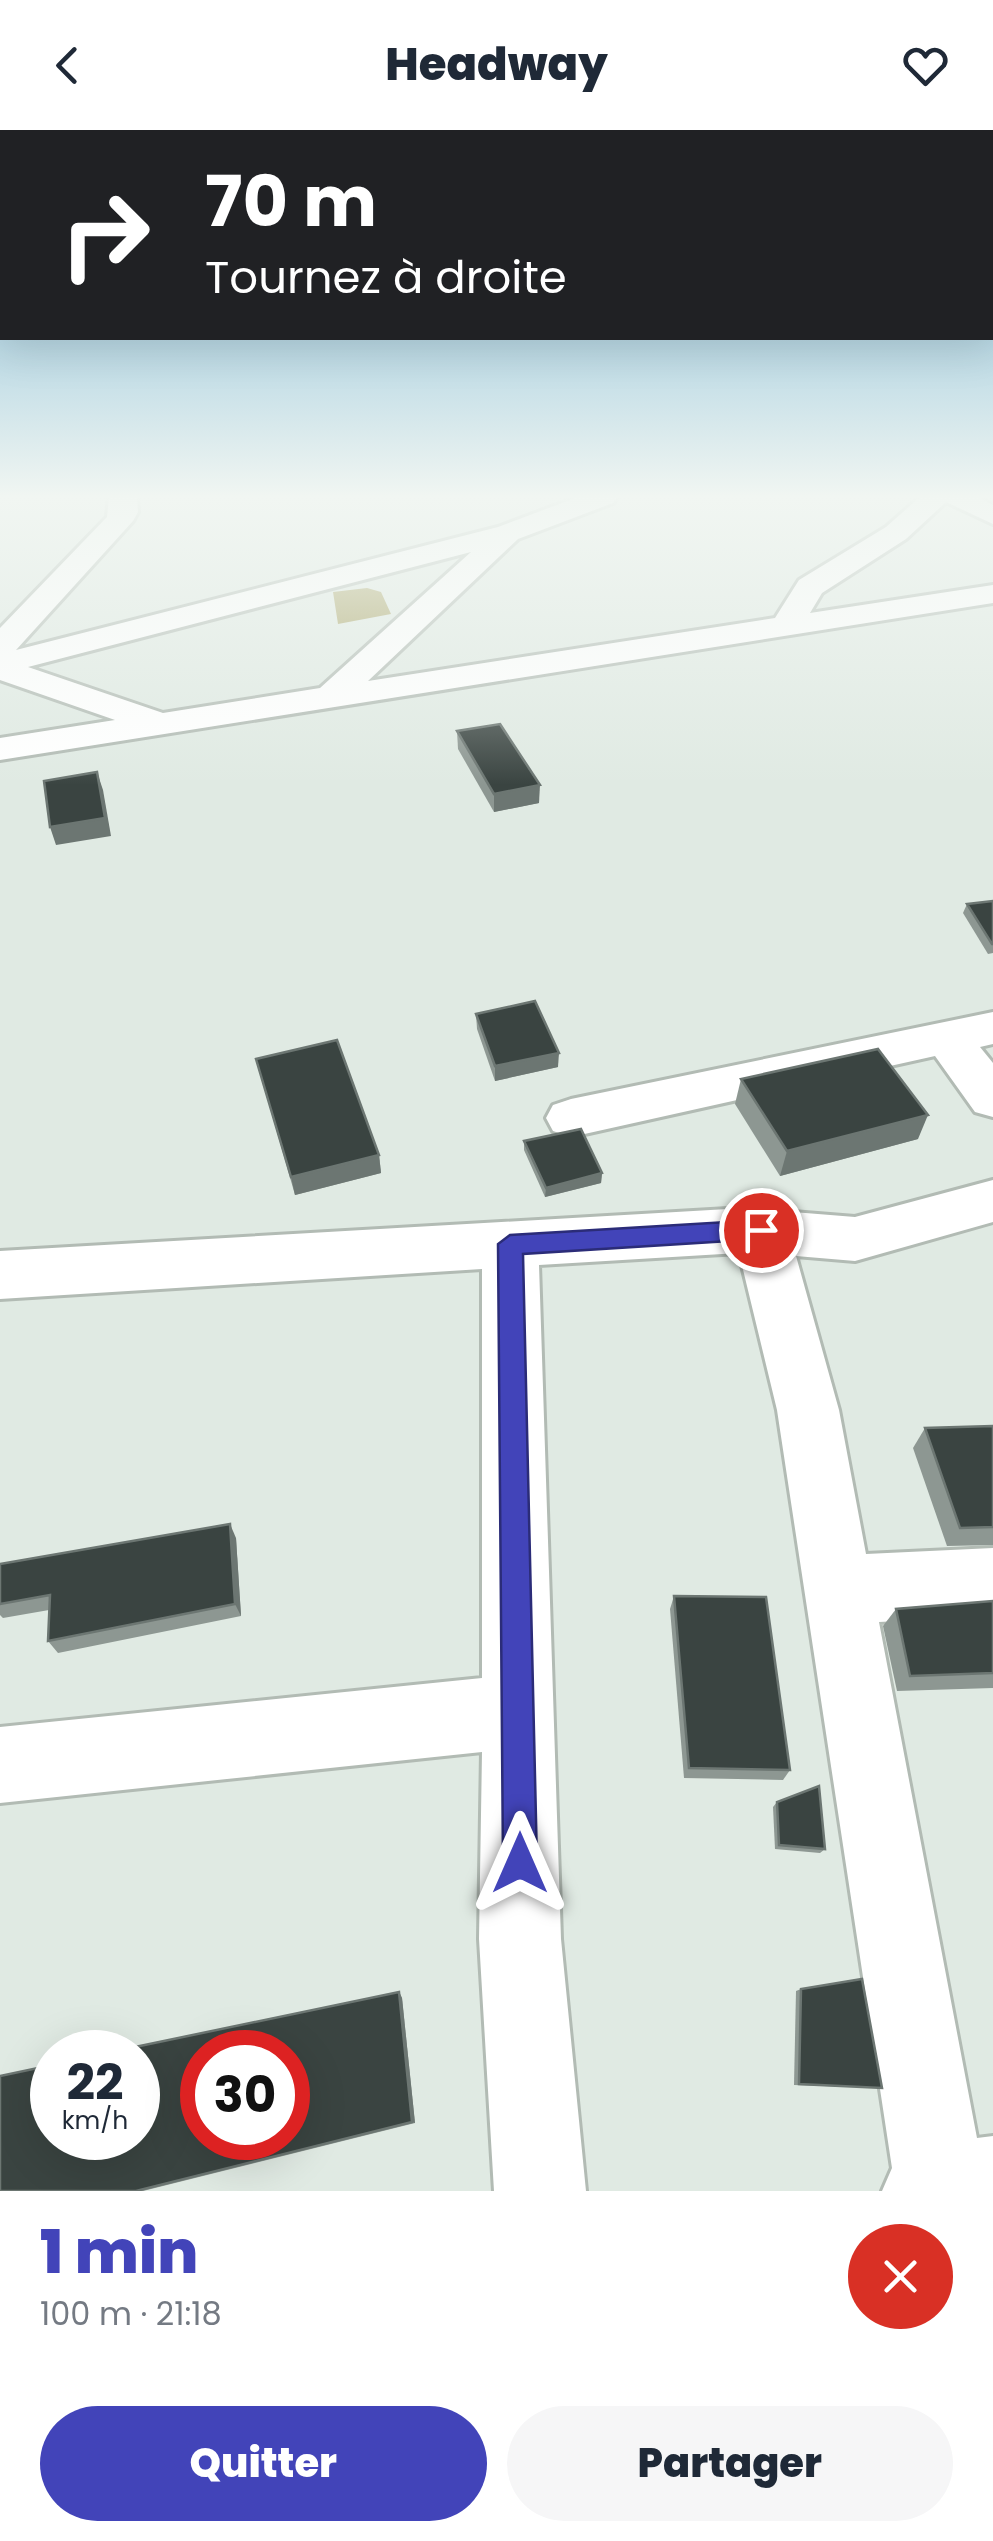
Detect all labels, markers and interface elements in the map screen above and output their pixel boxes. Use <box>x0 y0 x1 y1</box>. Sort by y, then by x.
text: Headway <box>385 33 608 96</box>
icon: back <box>40 38 95 93</box>
icon: heart <box>898 38 953 93</box>
text: 70 m <box>205 152 377 251</box>
icon: right <box>40 170 170 300</box>
text: Tournez à droite <box>205 246 567 309</box>
pin <box>719 1188 804 1273</box>
icon: arrive <box>734 1203 789 1258</box>
position arrow <box>468 1811 572 1915</box>
speed limit sign: 30 <box>180 2030 310 2160</box>
text: 22 <box>66 2047 124 2118</box>
text: km/h <box>62 2103 128 2138</box>
text: 1 min <box>40 2210 198 2294</box>
button: close <box>848 2224 953 2329</box>
text: 100 m · 21:18 <box>40 2291 222 2336</box>
button: Quitter <box>40 2406 487 2521</box>
button: Partager <box>507 2406 953 2521</box>

